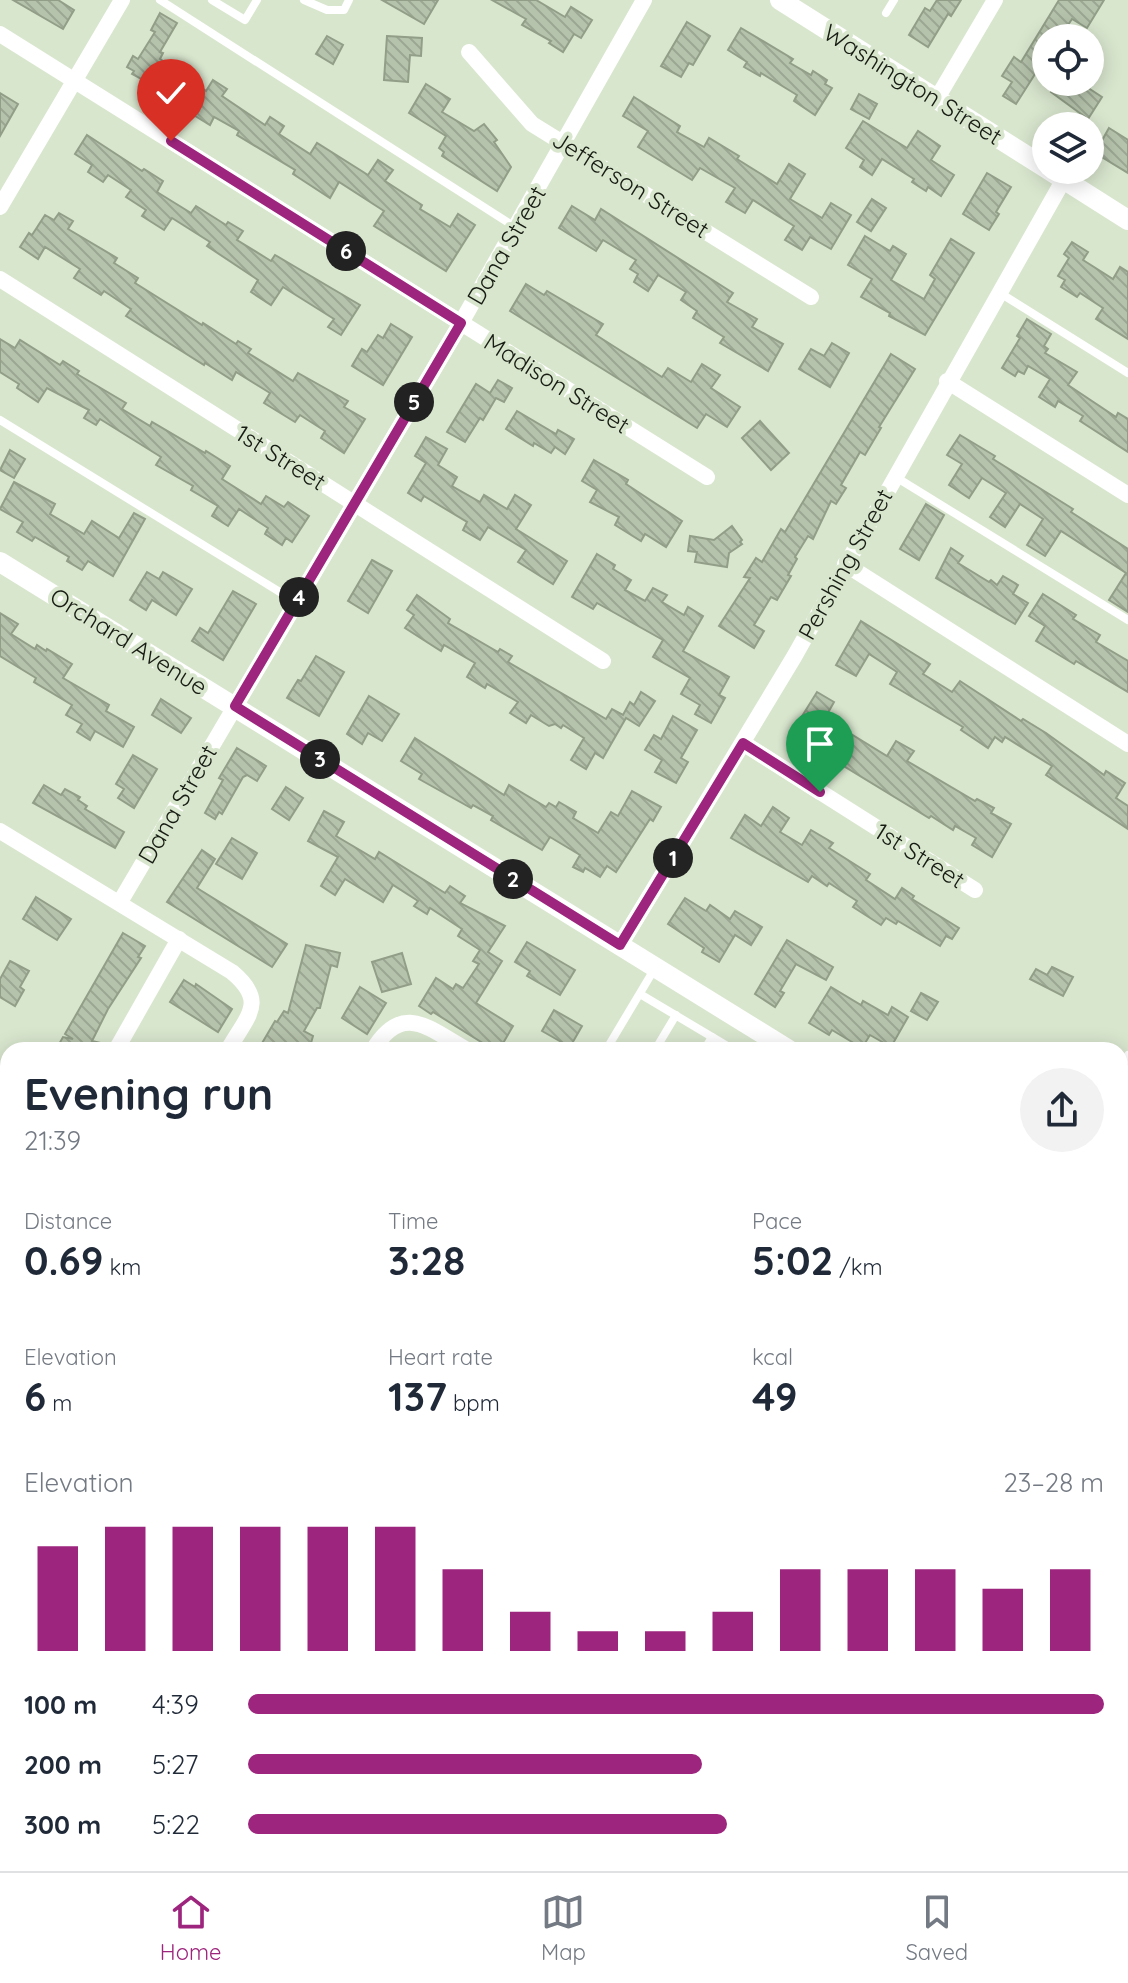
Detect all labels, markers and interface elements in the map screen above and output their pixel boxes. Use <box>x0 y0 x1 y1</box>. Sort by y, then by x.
street label: Washington Street <box>818 17 1008 151</box>
map controls <box>1032 24 1104 184</box>
button: locate <box>1032 24 1104 96</box>
pin <box>137 59 205 141</box>
icon: check <box>149 71 193 115</box>
button: layers <box>1032 112 1104 184</box>
street label: Jefferson Street <box>547 124 715 244</box>
street label: Dana Street <box>460 180 552 310</box>
pin: 6 <box>326 231 366 271</box>
text: 6 <box>340 237 352 265</box>
street label: Madison Street <box>479 326 635 440</box>
pin: 5 <box>394 382 434 422</box>
text: 5 <box>408 388 420 416</box>
street label: 1st Street <box>230 418 332 496</box>
street label: Pershing Street <box>791 483 899 645</box>
pin: 4 <box>279 577 319 617</box>
street label: Orchard Avenue <box>45 581 213 701</box>
text: 4 <box>293 583 305 611</box>
pin <box>786 710 854 792</box>
icon: arrive <box>798 722 842 766</box>
street label: Dana Street <box>131 739 223 869</box>
pin: 3 <box>300 739 340 779</box>
text: 3 <box>314 745 326 773</box>
street label: 1st Street <box>869 816 971 894</box>
pin: 1 <box>653 838 693 878</box>
text: 1 <box>669 844 677 872</box>
pin: 2 <box>493 859 533 899</box>
text: 2 <box>507 865 519 893</box>
text: Evening run <box>24 1066 273 1121</box>
button: share <box>1020 1068 1104 1152</box>
text: 21:39 <box>24 1124 81 1157</box>
text: Distance <box>24 1207 112 1235</box>
text: Time <box>388 1207 439 1235</box>
text: Pace <box>752 1207 802 1235</box>
text: 0.69 <box>24 1235 103 1285</box>
text: 3:28 <box>388 1235 465 1285</box>
text: 5:02 <box>752 1235 833 1285</box>
text: km <box>103 1253 141 1281</box>
text: /km <box>833 1253 883 1281</box>
text: Elevation <box>24 1343 117 1371</box>
text: Heart rate <box>388 1343 493 1371</box>
text: kcal <box>752 1343 793 1371</box>
text: 6 <box>24 1371 46 1421</box>
text: 137 <box>388 1371 447 1421</box>
text: 49 <box>752 1371 797 1421</box>
text: m <box>46 1389 72 1417</box>
text: bpm <box>447 1389 500 1417</box>
text: Elevation <box>24 1466 134 1499</box>
text: 23–28 m <box>1003 1466 1104 1499</box>
text: 100 m <box>24 1688 97 1721</box>
text: 4:39 <box>152 1688 199 1721</box>
text: 200 m <box>24 1748 102 1781</box>
text: 5:27 <box>152 1748 198 1781</box>
text: 300 m <box>24 1808 101 1841</box>
text: 5:22 <box>152 1808 200 1841</box>
tab: Home <box>160 1890 221 1966</box>
tab: Map <box>541 1890 586 1966</box>
tab: Saved <box>905 1890 968 1966</box>

